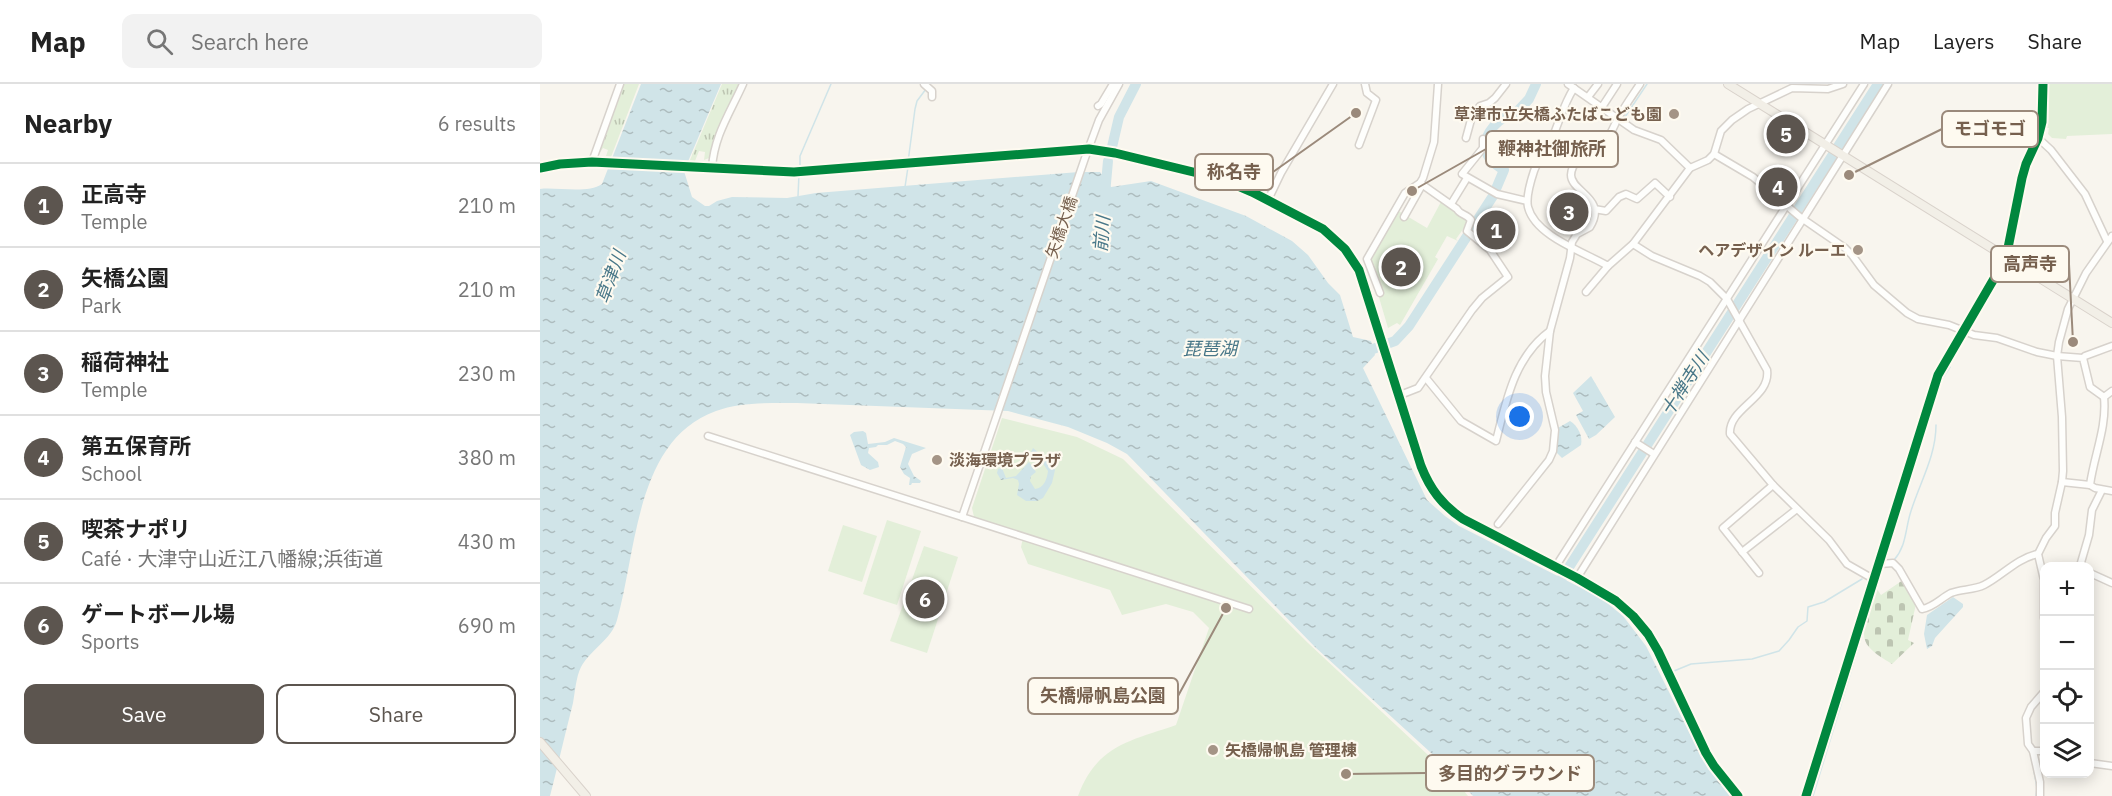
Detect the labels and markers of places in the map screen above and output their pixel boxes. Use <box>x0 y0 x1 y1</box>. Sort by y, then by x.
place label: 草津市立矢橋ふたばこども園 <box>1454 104 1662 124</box>
marker: 草津市立矢橋ふたばこども園 <box>1667 107 1681 121</box>
callout: モゴモゴ <box>1942 111 2038 147</box>
pin: 5 <box>1766 112 1806 156</box>
callout: 鞭神社御旅所 <box>1486 131 1618 167</box>
callout: 称名寺 <box>1195 154 1273 190</box>
pin: 4 <box>1758 164 1798 210</box>
pin: 3 <box>1550 190 1588 234</box>
pin: 1 <box>1476 208 1516 252</box>
place label: ヘアデザイン ルーエ <box>1698 240 1846 260</box>
marker: ヘアデザイン ルーエ <box>1851 243 1865 257</box>
pin: 2 <box>1382 244 1420 290</box>
callout: 高声寺 <box>1991 246 2069 282</box>
place label: 淡海環境プラザ <box>949 450 1061 470</box>
marker: 淡海環境プラザ <box>930 453 944 467</box>
pin: 6 <box>906 576 944 622</box>
callout: 矢橋帰帆島公園 <box>1028 678 1178 714</box>
place label: 矢橋帰帆島 管理棟 <box>1225 740 1357 760</box>
marker: 矢橋帰帆島 管理棟 <box>1206 743 1220 757</box>
callout: 多目的グラウンド <box>1426 755 1594 791</box>

